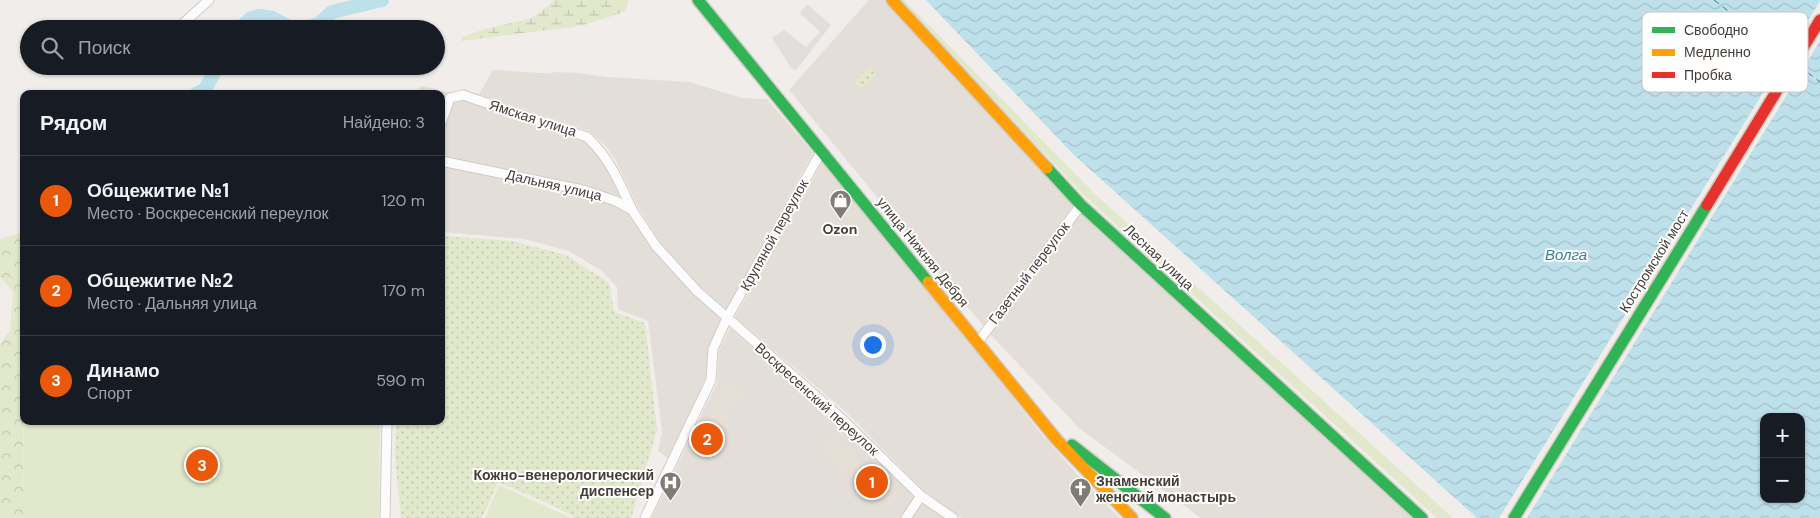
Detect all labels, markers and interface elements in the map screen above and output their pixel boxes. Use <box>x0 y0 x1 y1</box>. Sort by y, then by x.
legend <box>1642 12 1808 92</box>
search box <box>20 20 445 75</box>
text: Свободно <box>1684 21 1749 39</box>
icon: search <box>38 34 66 62</box>
text: Поиск <box>78 35 131 60</box>
text: Медленно <box>1684 43 1751 61</box>
text: Пробка <box>1684 66 1732 84</box>
street label: Ямская улица <box>487 95 579 141</box>
text: Рядом <box>40 109 107 137</box>
text: Найдено: 3 <box>343 112 425 133</box>
street label: Дальняя улица <box>504 165 604 205</box>
street label: Крупяной переулок <box>736 175 813 294</box>
text: Общежитие №1 <box>87 178 229 203</box>
shop icon: Ozon <box>828 189 852 220</box>
text: 1 <box>53 190 59 211</box>
text: 120 m <box>381 190 425 211</box>
street label: улица Нижняя Дебря <box>873 193 973 311</box>
text: Место · Воскресенский переулок <box>87 203 329 224</box>
street label: Костромской мост <box>1615 206 1693 316</box>
street label: Газетный переулок <box>985 218 1074 328</box>
place label: Ozon <box>822 220 858 238</box>
street label: Лесная улица <box>1120 220 1198 294</box>
water label: Волга <box>1545 245 1587 265</box>
text: Общежитие №2 <box>87 268 233 293</box>
text: 2 <box>51 280 61 301</box>
text: 170 m <box>382 280 425 301</box>
text: Место · Дальняя улица <box>87 293 257 314</box>
your location <box>860 332 886 358</box>
street label: Воскресенский переулок <box>751 339 883 460</box>
text: Динамо <box>87 358 160 383</box>
text: 3 <box>51 370 61 391</box>
text: 590 m <box>376 370 425 391</box>
text: Спорт <box>87 383 132 404</box>
map controls <box>1760 413 1805 503</box>
button: + <box>1760 413 1805 458</box>
pin: 2 <box>691 420 723 458</box>
pin: 3 <box>186 446 218 484</box>
button: − <box>1760 458 1805 503</box>
pin: 1 <box>856 463 888 501</box>
place label: Кожно-венерологический диспенсер <box>473 466 654 500</box>
hospital icon: Кожно-венерологический диспенсер <box>658 471 682 502</box>
place label: Знаменский женский монастырь <box>1095 472 1236 506</box>
church icon: Знаменский женский монастырь <box>1068 477 1092 508</box>

